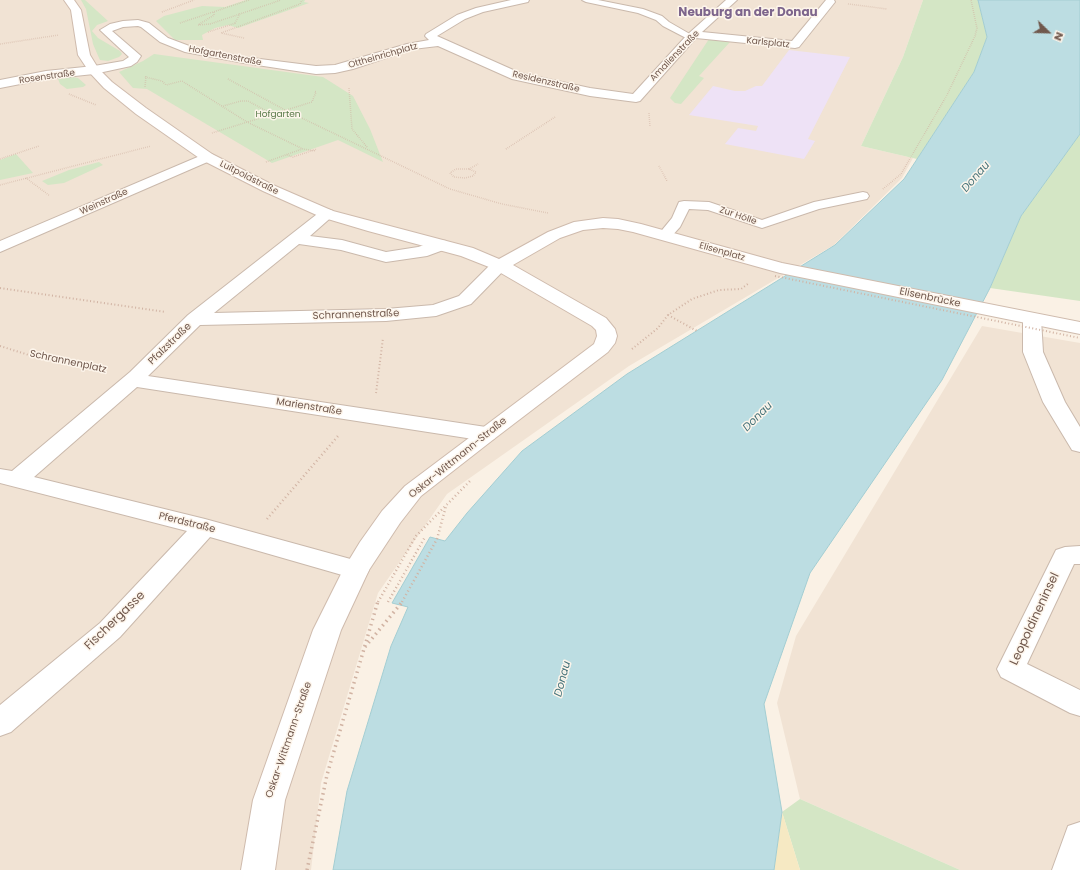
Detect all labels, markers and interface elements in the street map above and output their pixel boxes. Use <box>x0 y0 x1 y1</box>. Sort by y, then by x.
district label: Neuburg an der Donau <box>678 6 818 20</box>
north arrow <box>1028 12 1068 52</box>
street label: Amalienstraße <box>648 28 702 84</box>
text: N <box>1050 30 1068 44</box>
street label: Karlsplatz <box>746 35 790 51</box>
street label: Ottheinrichplatz <box>347 41 419 71</box>
street label: Hofgartenstraße <box>188 44 262 68</box>
street label: Rosenstraße <box>18 68 76 86</box>
street label: Residenzstraße <box>511 69 581 95</box>
park label: Hofgarten <box>255 110 301 120</box>
street label: Luitpoldstraße <box>218 159 280 197</box>
water label: Donau <box>959 159 993 195</box>
street label: Weinstraße <box>78 187 130 217</box>
street label: Zur Hölle <box>718 205 758 227</box>
street label: Elisenplatz <box>698 240 746 264</box>
street label: Elisenbrücke <box>898 286 962 310</box>
street label: Schrannenstraße <box>313 307 399 323</box>
street label: Pfalzstraße <box>146 321 194 367</box>
street label: Schrannenplatz <box>28 348 108 376</box>
street label: Marienstraße <box>275 396 343 418</box>
water label: Donau <box>740 399 776 435</box>
street label: Oskar-Wittmann-Straße <box>407 415 509 501</box>
street label: Pferdstraße <box>157 510 217 536</box>
street label: Leopoldineninsel <box>1007 571 1063 667</box>
street label: Fischergasse <box>82 589 148 653</box>
water label: Donau <box>552 660 574 698</box>
street label: Oskar-Wittmann-Straße <box>263 680 315 800</box>

